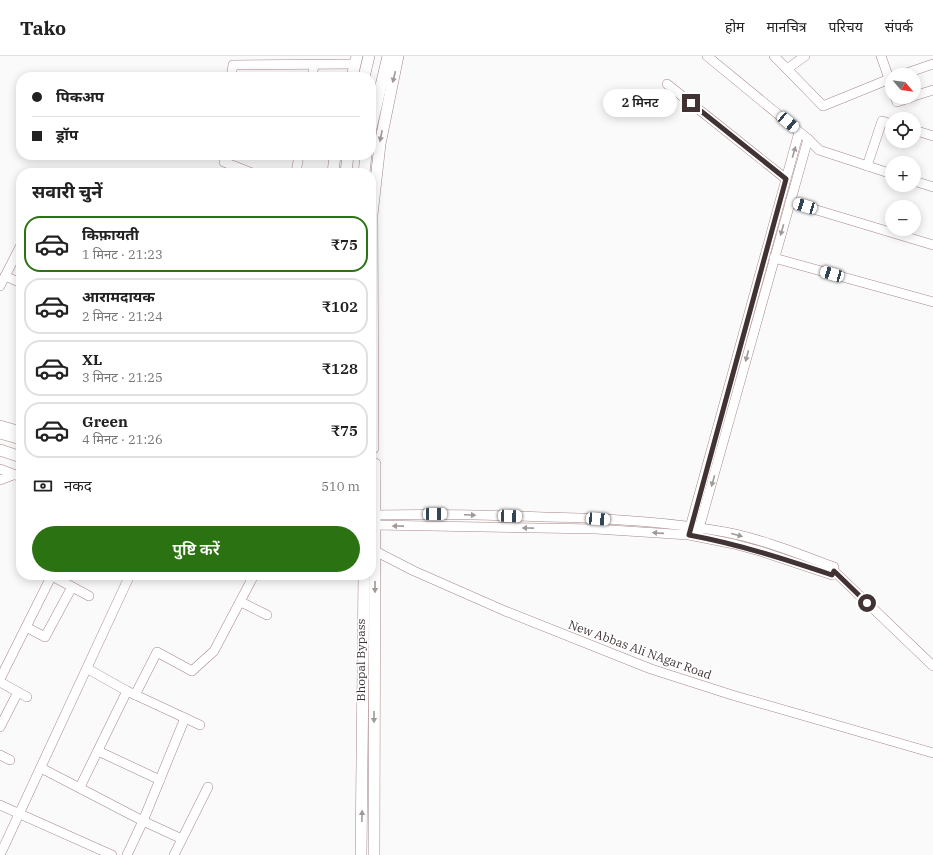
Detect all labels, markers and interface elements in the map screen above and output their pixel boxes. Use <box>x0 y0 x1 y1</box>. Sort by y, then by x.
text: Tako <box>20 16 66 40</box>
text: होम <box>725 18 744 36</box>
text: मानचित्र <box>766 18 807 36</box>
text: परिचय <box>829 18 863 36</box>
text: संपर्क <box>885 18 913 36</box>
north arrow <box>885 68 921 104</box>
map controls <box>885 68 921 236</box>
one-way arrow <box>390 71 396 83</box>
text: पिकअप <box>56 87 104 106</box>
callout: 2 मिनट <box>603 89 677 117</box>
text: 2 मिनट <box>621 94 659 111</box>
route end <box>682 94 700 112</box>
car <box>775 110 801 134</box>
button: locate <box>885 112 921 148</box>
text: ड्रॉप <box>56 125 78 144</box>
one-way arrow <box>378 130 384 142</box>
one-way arrow <box>791 145 797 157</box>
button: + <box>885 156 921 192</box>
text: सवारी चुनें <box>32 180 102 203</box>
car <box>792 197 818 215</box>
button: − <box>885 200 921 236</box>
text: किफ़ायती <box>82 225 139 244</box>
one-way arrow <box>779 225 785 237</box>
icon: car <box>34 226 70 262</box>
text: ₹75 <box>331 235 358 254</box>
text: 1 मिनट · 21:23 <box>82 246 163 263</box>
car <box>819 265 845 283</box>
text: आरामदायक <box>82 287 155 306</box>
icon: car <box>34 288 70 324</box>
text: ₹102 <box>322 297 358 316</box>
text: 2 मिनट · 21:24 <box>82 308 163 325</box>
one-way arrow <box>744 349 750 362</box>
icon: car <box>34 350 70 386</box>
text: XL <box>82 350 102 369</box>
text: ₹128 <box>322 359 358 378</box>
text: 3 मिनट · 21:25 <box>82 369 163 386</box>
icon: car <box>34 412 70 448</box>
text: Green <box>82 412 128 431</box>
text: ₹75 <box>331 421 358 440</box>
text: 4 मिनट · 21:26 <box>82 431 163 448</box>
icon: cash <box>32 475 54 497</box>
one-way arrow <box>710 475 716 487</box>
text: नकद <box>64 476 92 495</box>
text: 510 m <box>321 478 360 495</box>
car <box>423 508 447 520</box>
car <box>498 510 522 522</box>
one-way arrow <box>464 511 476 518</box>
car <box>586 512 610 526</box>
one-way arrow <box>391 523 404 529</box>
one-way arrow <box>521 525 534 531</box>
button: पुष्टि करें <box>32 526 360 572</box>
one-way arrow <box>652 530 664 537</box>
one-way arrow <box>732 532 744 538</box>
one-way arrow <box>372 581 378 594</box>
route start <box>858 594 876 612</box>
street label: New Abbas Ali NAgar Road <box>567 617 714 682</box>
street label: Bhopal Bypass <box>353 618 368 701</box>
one-way arrow <box>371 711 377 724</box>
one-way arrow <box>359 809 365 822</box>

